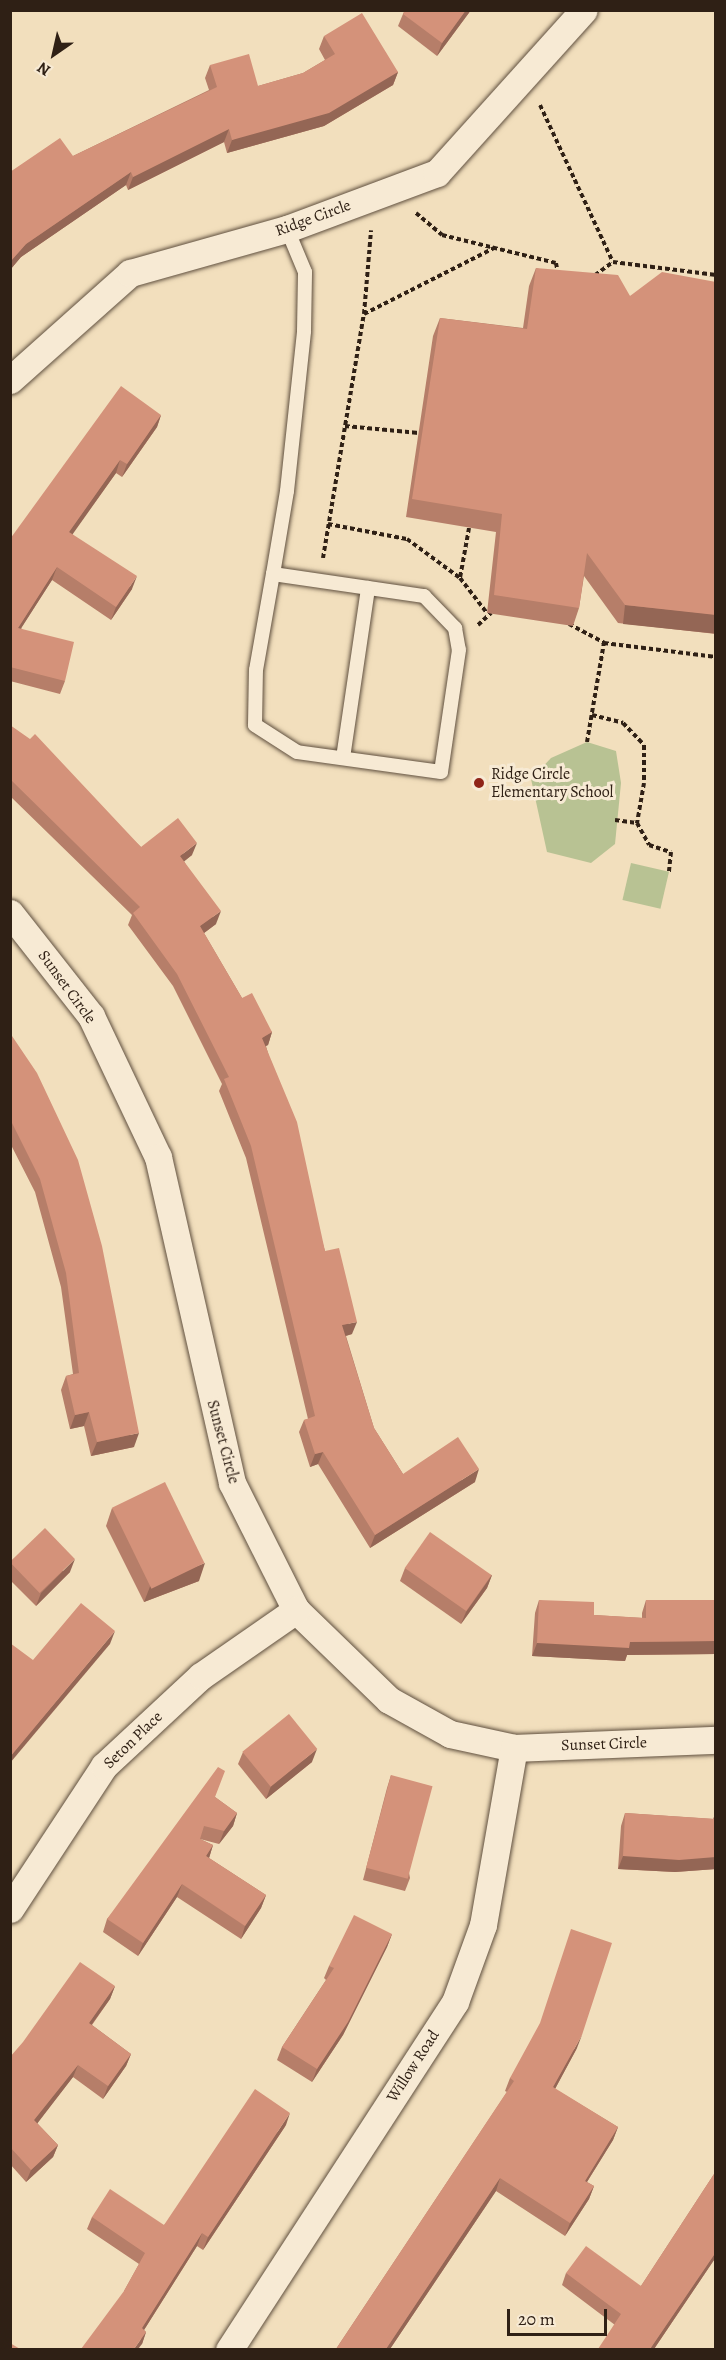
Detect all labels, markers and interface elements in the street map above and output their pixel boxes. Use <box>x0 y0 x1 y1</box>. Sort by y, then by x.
north arrow <box>24 24 84 84</box>
text: N <box>33 57 55 81</box>
street label: Ridge Circle <box>273 195 353 241</box>
place label: Ridge Circle Elementary School <box>491 764 614 802</box>
marker: Ridge Circle Elementary School <box>472 776 486 790</box>
street label: Sunset Circle <box>34 947 100 1027</box>
street label: Sunset Circle <box>203 1398 243 1486</box>
street label: Seton Place <box>100 1707 166 1773</box>
street label: Sunset Circle <box>561 1733 647 1755</box>
street label: Willow Road <box>383 2026 443 2106</box>
scale bar <box>510 2297 610 2335</box>
text: 20 m <box>518 2307 555 2331</box>

